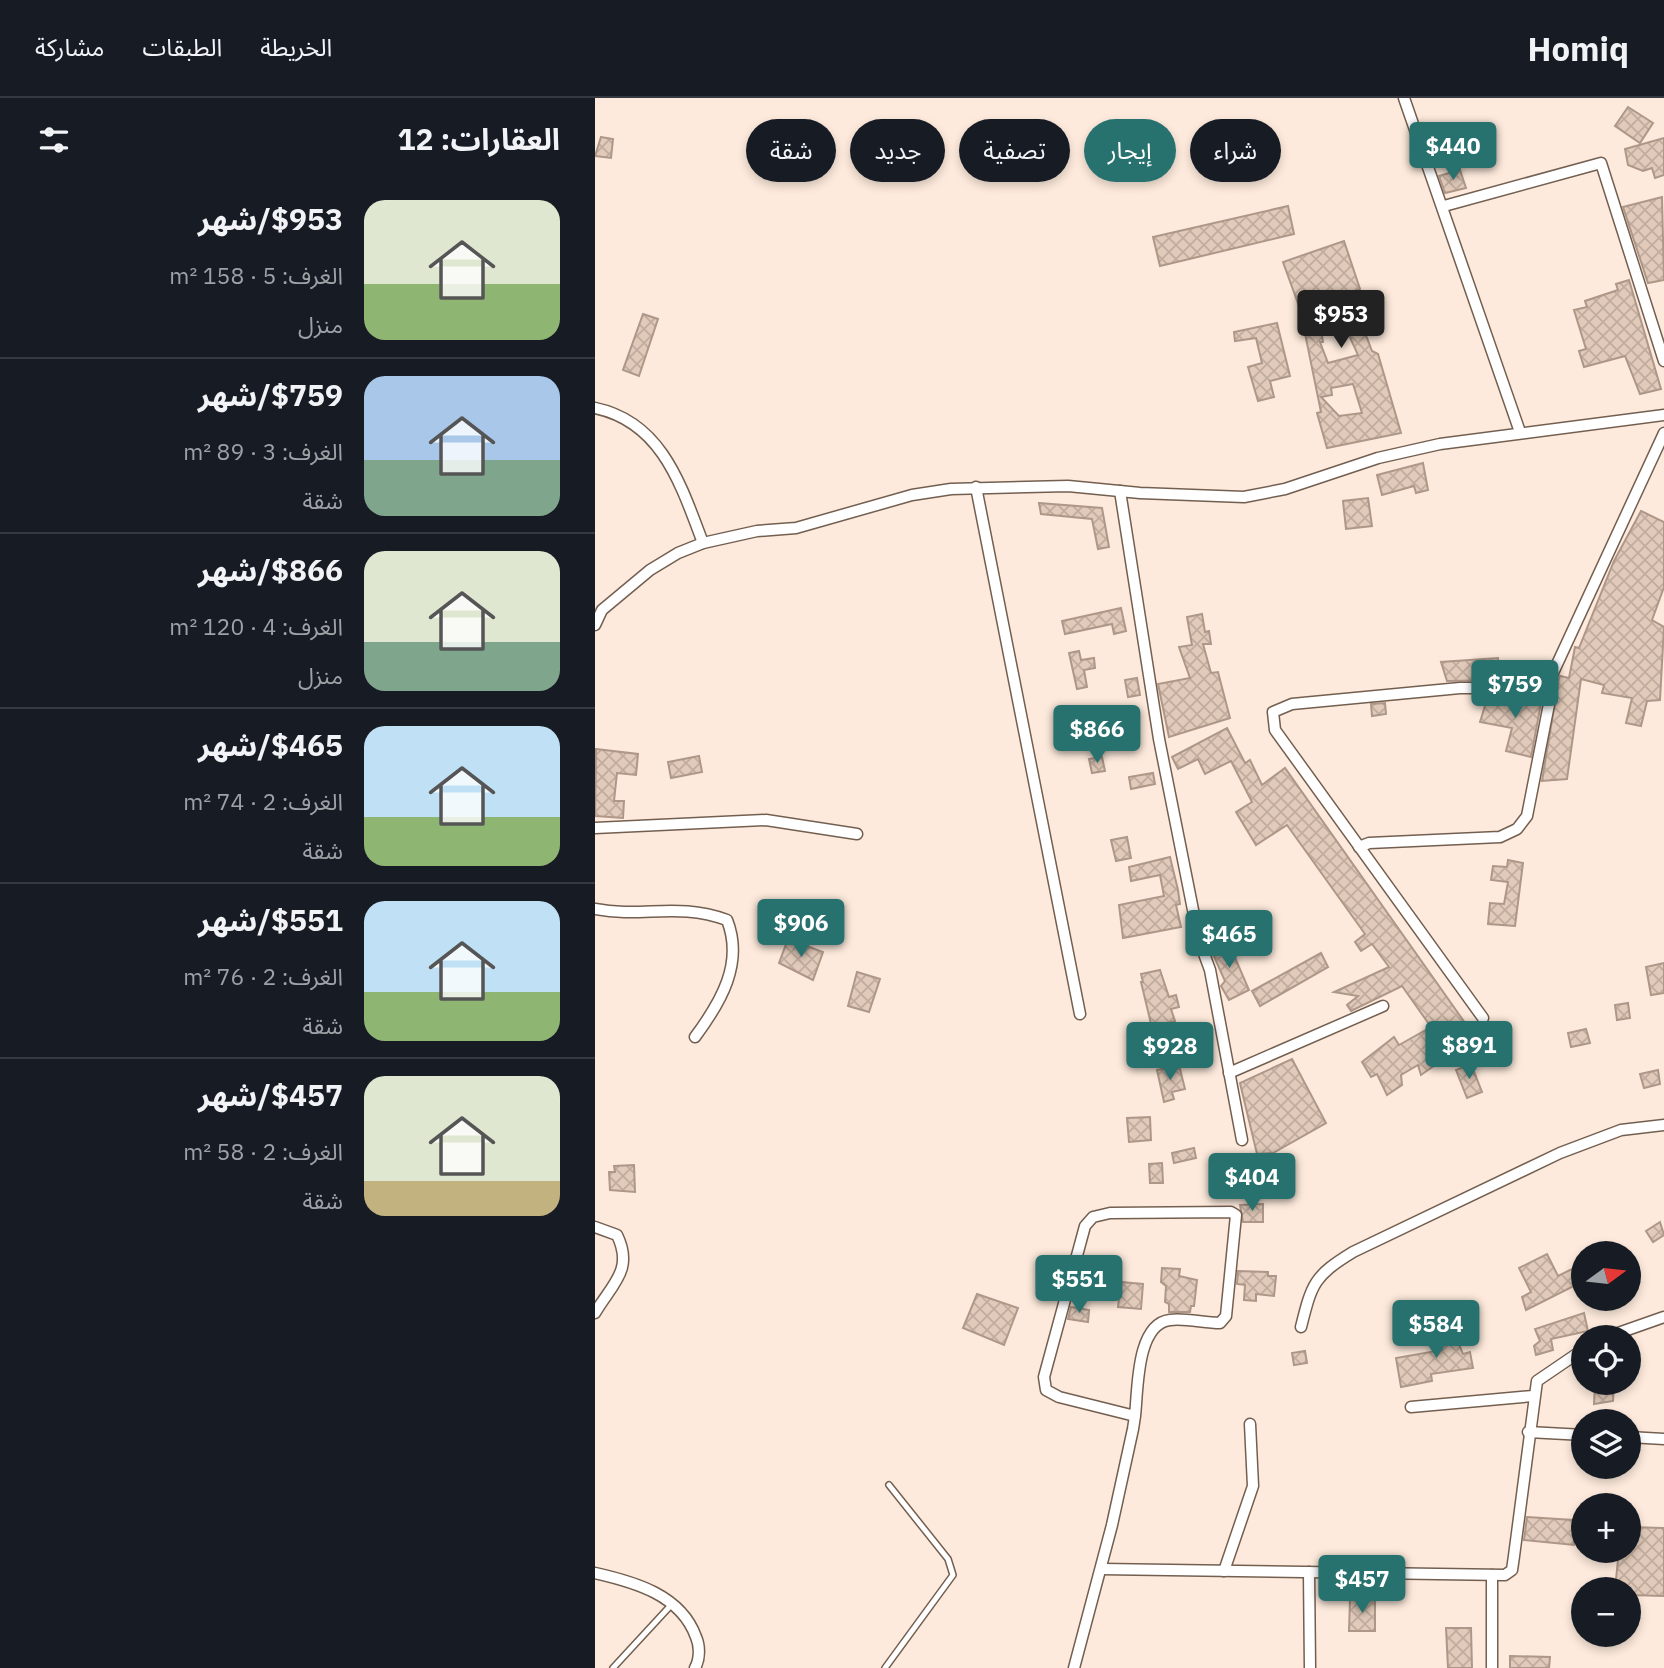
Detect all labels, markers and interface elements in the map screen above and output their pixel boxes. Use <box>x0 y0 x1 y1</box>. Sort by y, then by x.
text: Homiq <box>1527 27 1629 70</box>
text: مشاركة <box>35 31 104 63</box>
text: الطبقات <box>142 31 222 63</box>
text: الخريطة <box>260 31 332 63</box>
text: العقارات: 12 <box>398 119 560 158</box>
chip: شقة <box>746 119 836 182</box>
chip: جديد <box>850 119 945 182</box>
chip: تصفية <box>959 119 1070 182</box>
chip: إيجار <box>1084 119 1176 182</box>
chip: شراء <box>1190 119 1281 182</box>
icon: filters <box>35 121 73 159</box>
pin: $440 <box>1412 122 1494 182</box>
text: $440 <box>1425 130 1481 160</box>
text: $953/شهر <box>198 199 343 238</box>
icon: home <box>420 228 504 312</box>
text: الغرف: 5 · 158 m² <box>169 260 343 290</box>
pin: $953 <box>1300 290 1382 350</box>
text: $953 <box>1313 298 1369 328</box>
text: منزل <box>298 309 343 339</box>
text: $759/شهر <box>198 375 343 414</box>
icon: home <box>420 404 504 488</box>
text: الغرف: 3 · 89 m² <box>183 436 343 466</box>
text: شقة <box>302 485 343 515</box>
text: $866/شهر <box>198 550 343 589</box>
icon: home <box>420 579 504 663</box>
text: الغرف: 4 · 120 m² <box>169 611 343 641</box>
text: منزل <box>298 660 343 690</box>
pin: $759 <box>1474 660 1556 720</box>
text: $759 <box>1487 668 1543 698</box>
pin: $866 <box>1056 706 1138 765</box>
text: $866 <box>1069 713 1125 743</box>
text: $465/شهر <box>198 725 343 764</box>
icon: home <box>420 754 504 838</box>
text: الغرف: 2 · 74 m² <box>183 786 343 816</box>
text: شقة <box>302 835 343 865</box>
text: $551/شهر <box>198 900 343 939</box>
pin: $906 <box>760 900 842 959</box>
text: $906 <box>773 907 829 937</box>
pin: $465 <box>1188 910 1270 970</box>
text: $465 <box>1201 918 1257 948</box>
icon: home <box>420 929 504 1013</box>
text: الغرف: 2 · 76 m² <box>183 961 343 991</box>
text: شقة <box>302 1010 343 1040</box>
pin: $891 <box>1428 1021 1510 1081</box>
pin: $928 <box>1129 1023 1211 1082</box>
text: $891 <box>1441 1029 1497 1059</box>
text: $928 <box>1142 1030 1198 1060</box>
text: $457/شهر <box>198 1075 343 1114</box>
icon: home <box>420 1104 504 1188</box>
text: الغرف: 2 · 58 m² <box>183 1136 343 1166</box>
pin: $404 <box>1211 1154 1293 1213</box>
text: $404 <box>1224 1161 1280 1191</box>
text: شقة <box>302 1185 343 1215</box>
north arrow <box>1571 1241 1641 1311</box>
map controls <box>1571 1241 1641 1647</box>
pin: $551 <box>1038 1256 1120 1315</box>
text: $551 <box>1051 1263 1107 1293</box>
pin: $584 <box>1395 1300 1477 1360</box>
text: $584 <box>1408 1308 1464 1338</box>
button: locate <box>1571 1325 1641 1395</box>
button: layers <box>1571 1409 1641 1479</box>
button: + <box>1571 1493 1641 1563</box>
pin: $457 <box>1321 1556 1403 1615</box>
text: $457 <box>1334 1563 1390 1593</box>
button: − <box>1571 1577 1641 1647</box>

